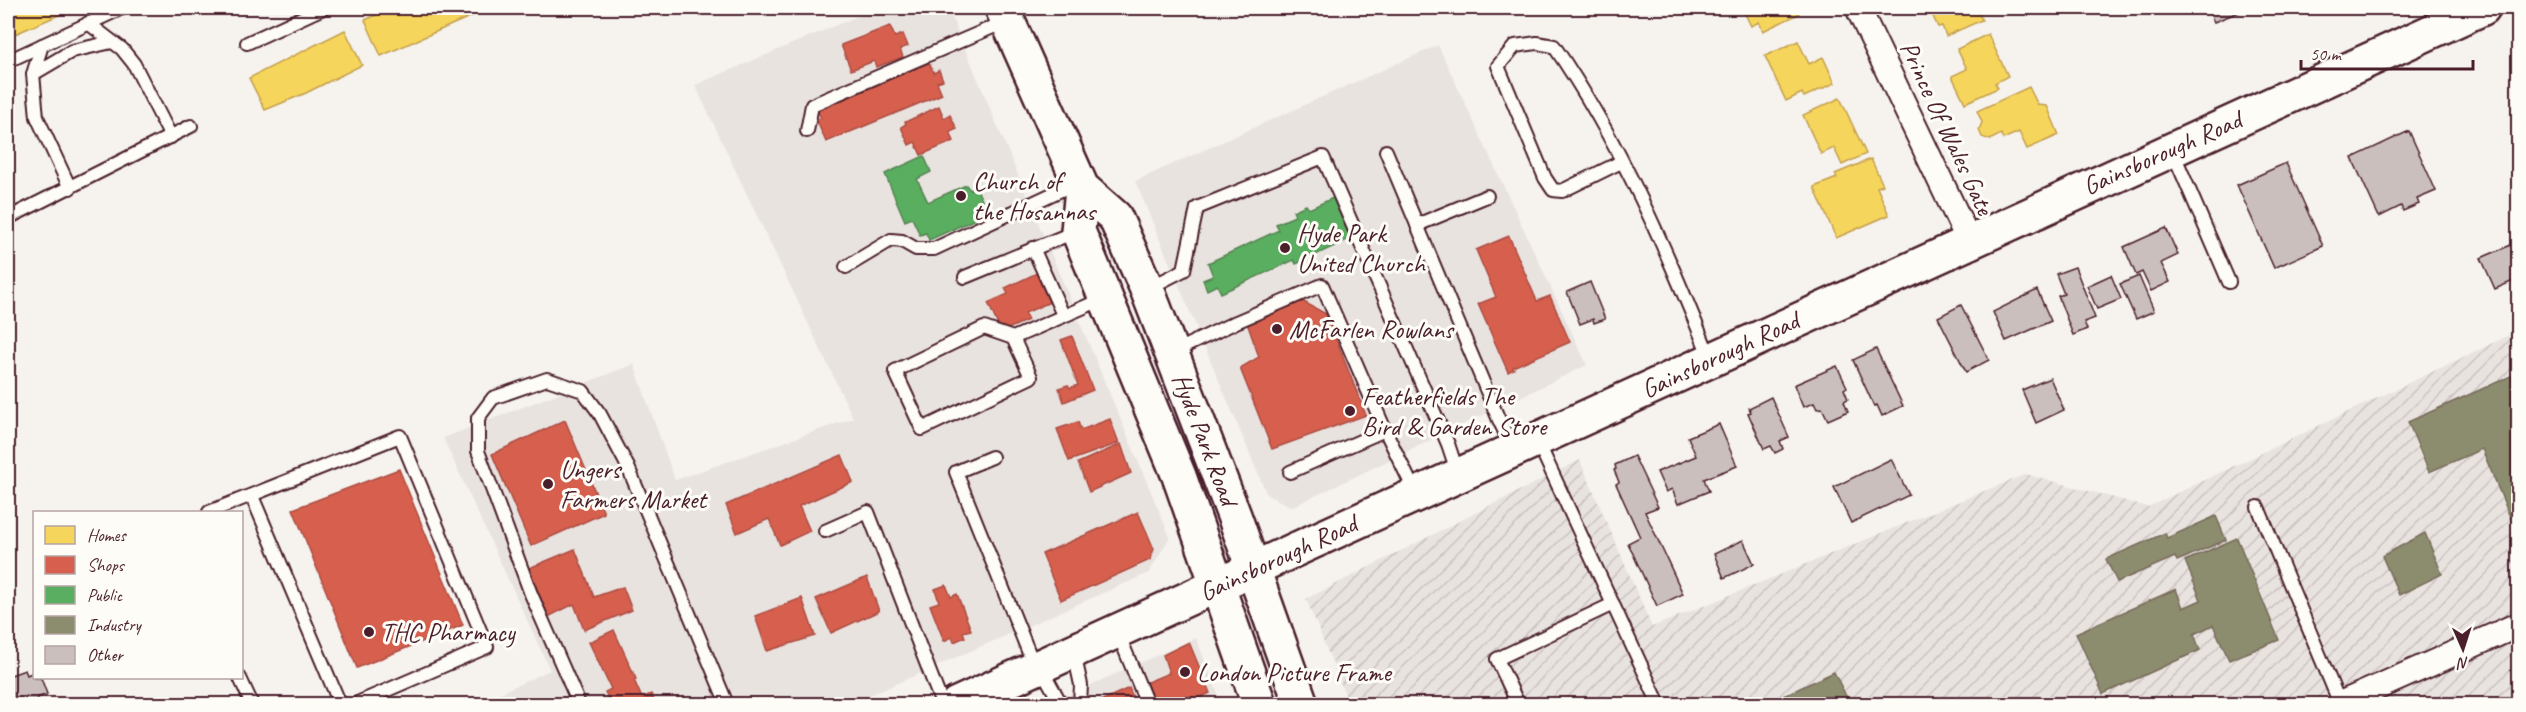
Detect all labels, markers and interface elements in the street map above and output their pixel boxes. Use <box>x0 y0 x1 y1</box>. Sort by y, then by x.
scale bar <box>2301 33 2474 71</box>
street label: Prince Of Wales Gate <box>1892 36 2002 221</box>
text: 50 m <box>2310 43 2343 65</box>
street label: Gainsborough Road <box>2078 102 2250 203</box>
place label: Church of the Hosannas <box>973 165 1097 228</box>
marker: Church of the Hosannas <box>954 189 968 203</box>
place label: Hyde Park United Church <box>1297 217 1427 280</box>
marker: Hyde Park United Church <box>1278 241 1292 255</box>
street label: Gainsborough Road <box>1636 303 1807 406</box>
place label: McFarlen Rowlans <box>1289 313 1455 346</box>
marker: McFarlen Rowlans <box>1270 322 1284 336</box>
street label: Hyde Park Road <box>1165 368 1247 513</box>
place label: Featherfields The Bird & Garden Store <box>1362 380 1549 443</box>
marker: Featherfields The Bird & Garden Store <box>1343 404 1357 418</box>
place label: Ungers Farmers Market <box>560 453 708 516</box>
marker: Ungers Farmers Market <box>541 477 555 491</box>
street label: Gainsborough Road <box>1194 506 1365 609</box>
legend <box>33 511 243 679</box>
text: Homes <box>87 524 127 546</box>
text: Shops <box>87 554 126 576</box>
text: Public <box>87 584 124 606</box>
text: Industry <box>87 614 142 636</box>
place label: THC Pharmacy <box>381 616 517 649</box>
north arrow <box>2433 619 2493 679</box>
marker: THC Pharmacy <box>362 625 376 639</box>
text: Other <box>87 644 124 666</box>
text: N <box>2455 653 2469 673</box>
place label: London Picture Frame <box>1197 656 1393 689</box>
marker: London Picture Frame <box>1178 665 1192 679</box>

